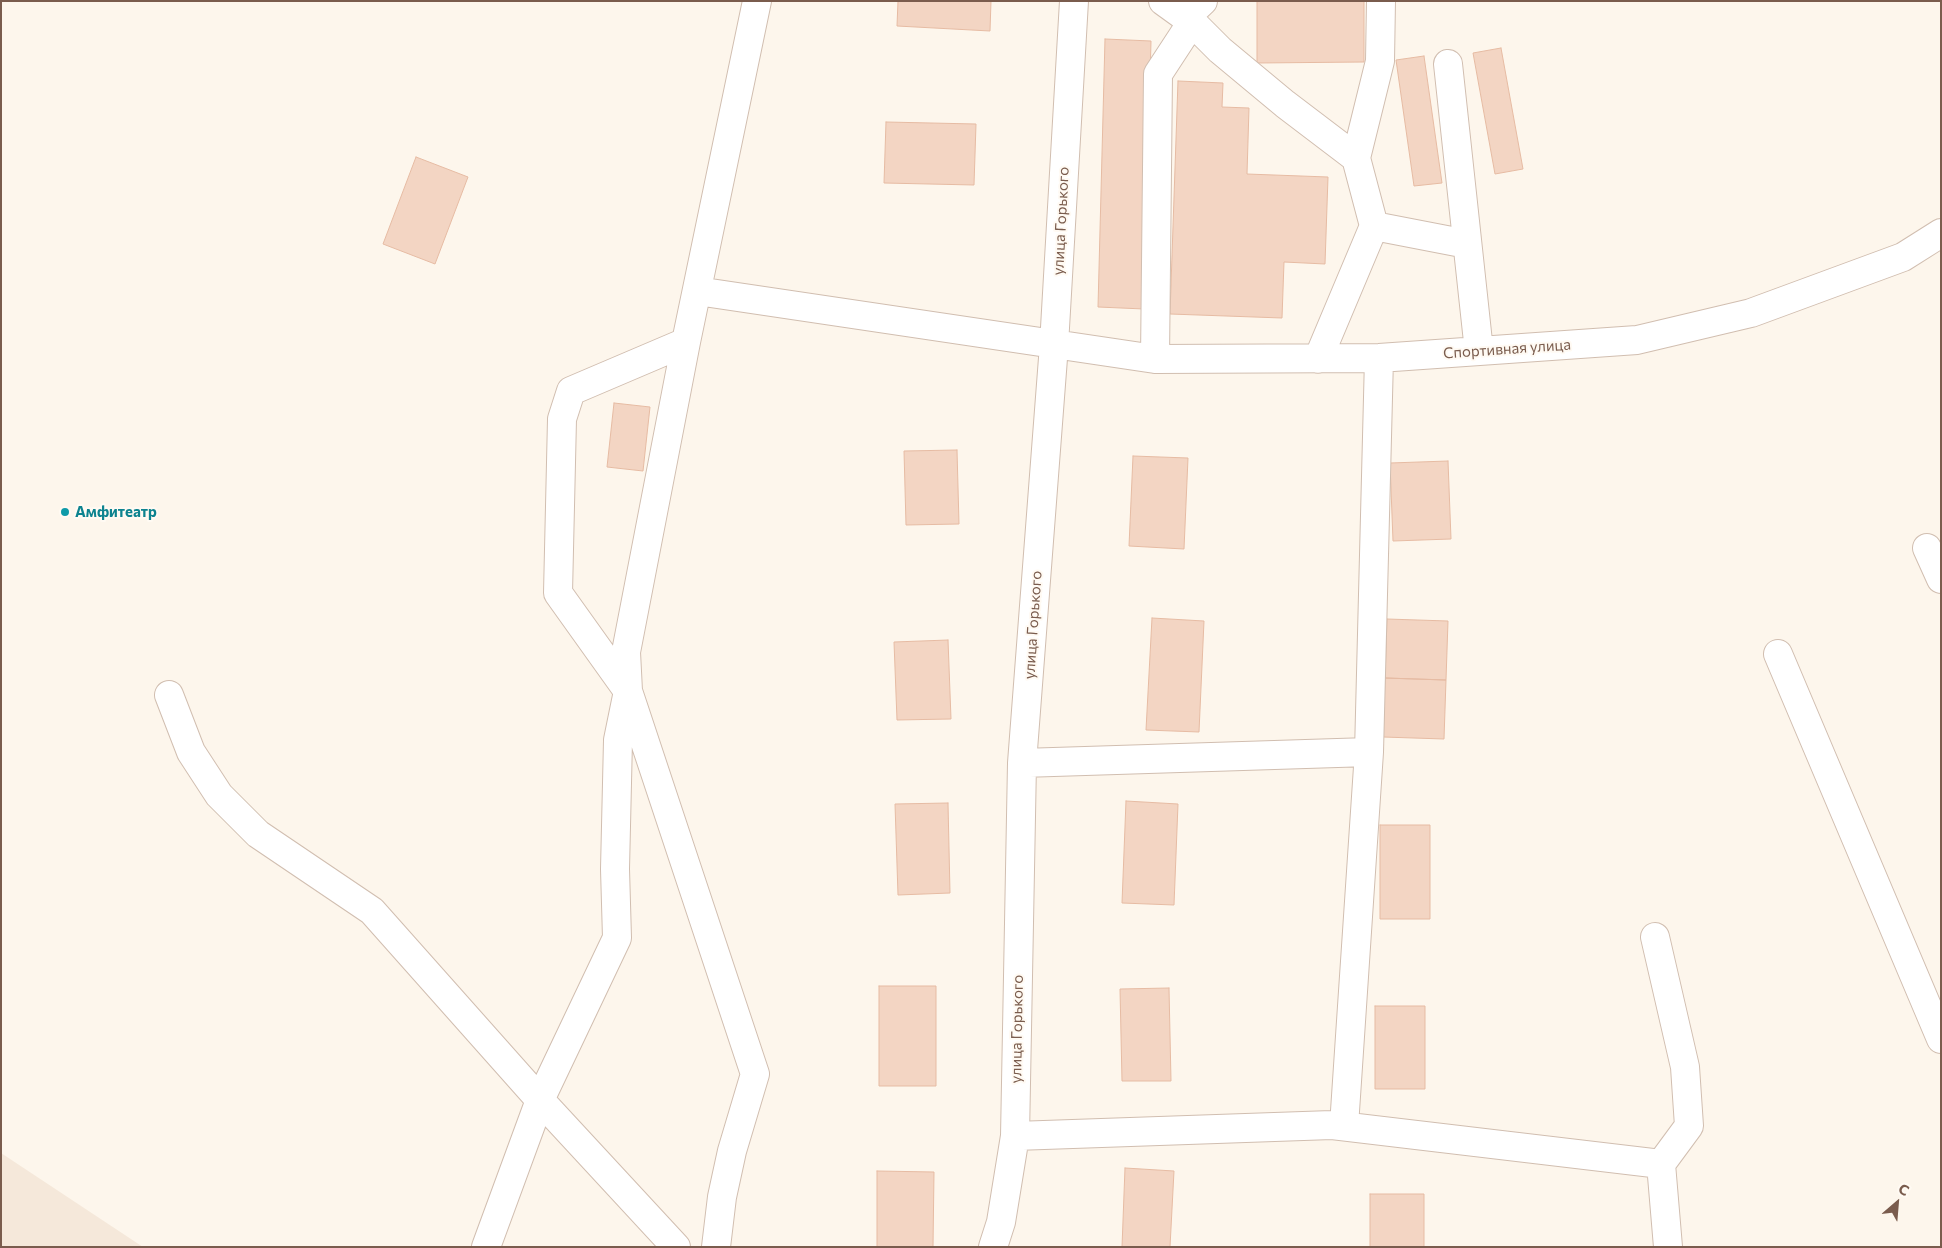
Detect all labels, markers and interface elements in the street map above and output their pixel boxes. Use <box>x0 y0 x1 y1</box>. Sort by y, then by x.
street label: улица Горького <box>1049 166 1073 276</box>
street label: Спортивная улица <box>1442 336 1572 362</box>
place label: Амфитеатр <box>75 503 157 521</box>
marker: Амфитеатр <box>59 506 71 518</box>
street label: улица Горького <box>1020 570 1046 680</box>
street label: улица Горького <box>1007 974 1027 1084</box>
north arrow <box>1872 1178 1922 1228</box>
text: С <box>1896 1179 1912 1199</box>

